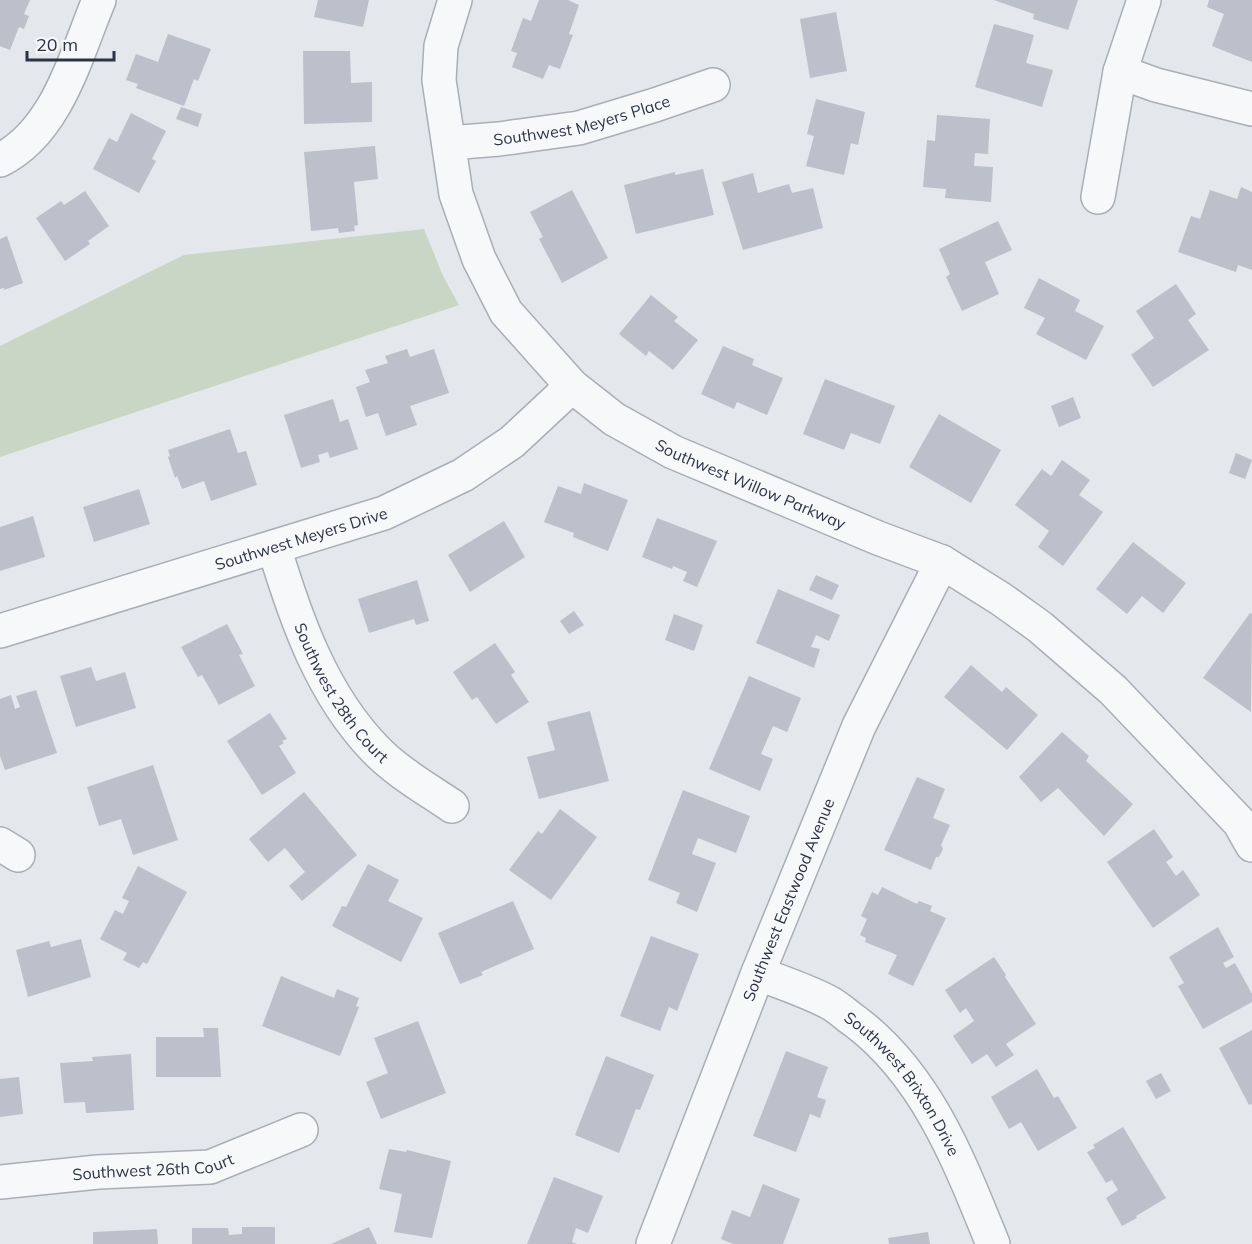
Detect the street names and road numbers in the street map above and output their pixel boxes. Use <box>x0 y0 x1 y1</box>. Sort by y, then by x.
street label: Southwest Meyers Place <box>493 91 673 149</box>
street label: Southwest Willow Parkway <box>652 434 849 534</box>
street label: Southwest Meyers Drive <box>212 503 390 574</box>
street label: Southwest 28th Court <box>290 620 393 767</box>
street label: Southwest Eastwood Avenue <box>738 795 838 1004</box>
street label: Southwest Brixton Drive <box>840 1007 964 1159</box>
street label: Southwest 26th Court <box>71 1148 237 1185</box>

